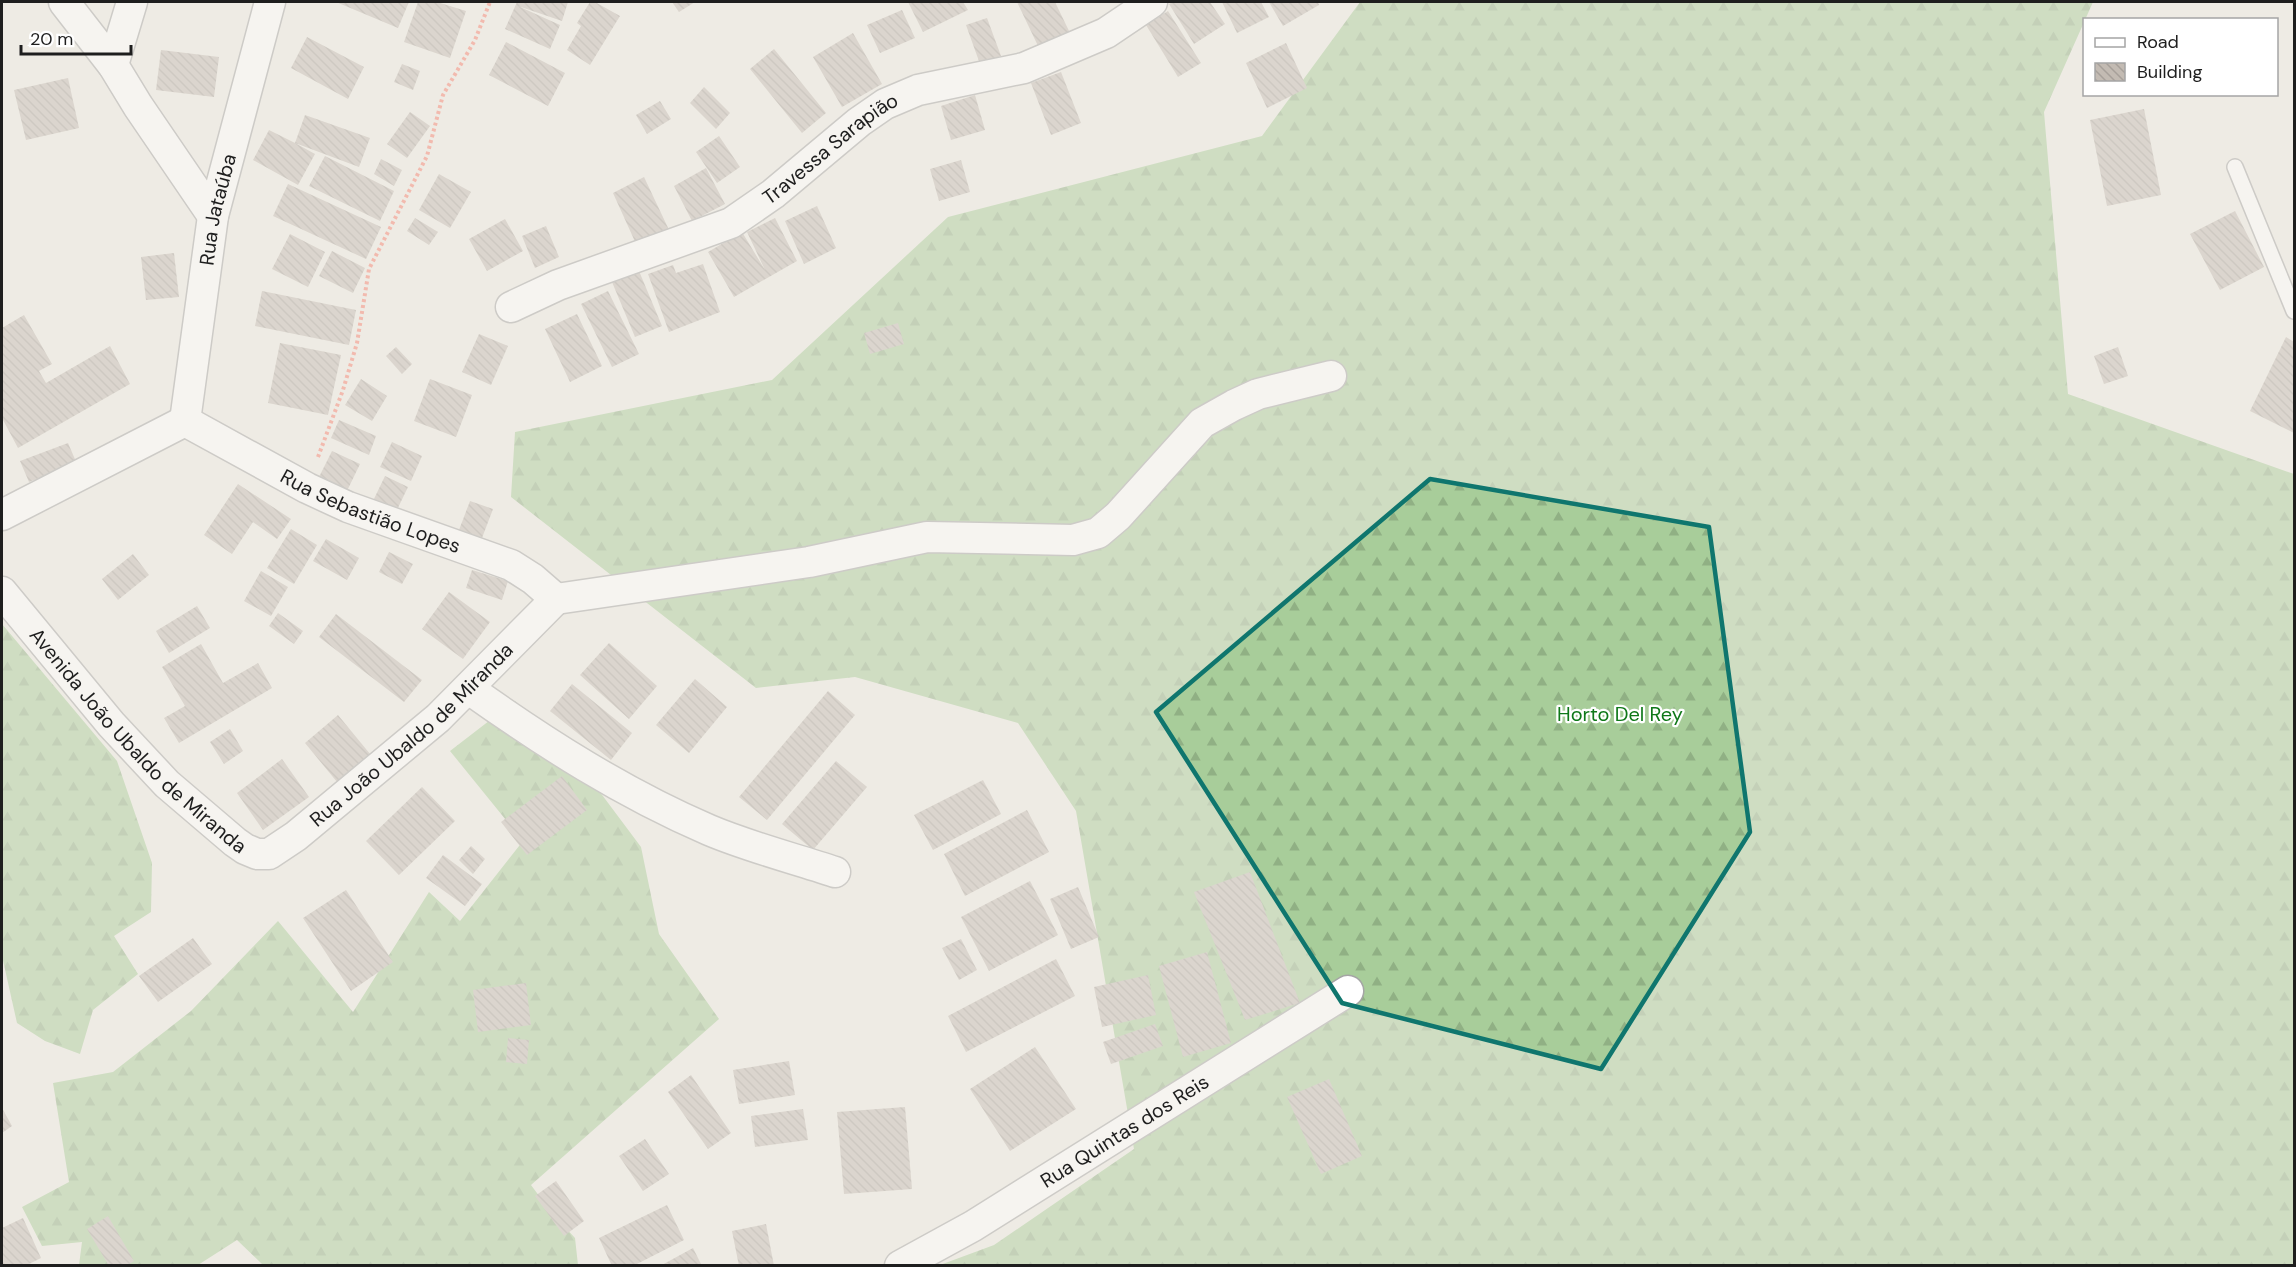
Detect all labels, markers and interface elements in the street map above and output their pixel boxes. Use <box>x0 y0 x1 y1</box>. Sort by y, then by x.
scale bar <box>21 18 130 56</box>
legend <box>2083 18 2278 96</box>
text: 20 m <box>30 27 73 51</box>
text: Road <box>2137 30 2179 54</box>
text: Building <box>2137 60 2202 84</box>
street label: Travessa Sarapião <box>757 87 902 210</box>
street label: Rua Jataúba <box>193 151 242 267</box>
street label: Rua Sebastião Lopes <box>276 463 464 559</box>
street label: Avenida João Ubaldo de Miranda <box>24 622 252 859</box>
street label: Rua João Ubaldo de Miranda <box>304 637 519 832</box>
park label: Horto Del Rey <box>1557 701 1683 727</box>
street label: Rua Quintas dos Reis <box>1035 1068 1214 1194</box>

